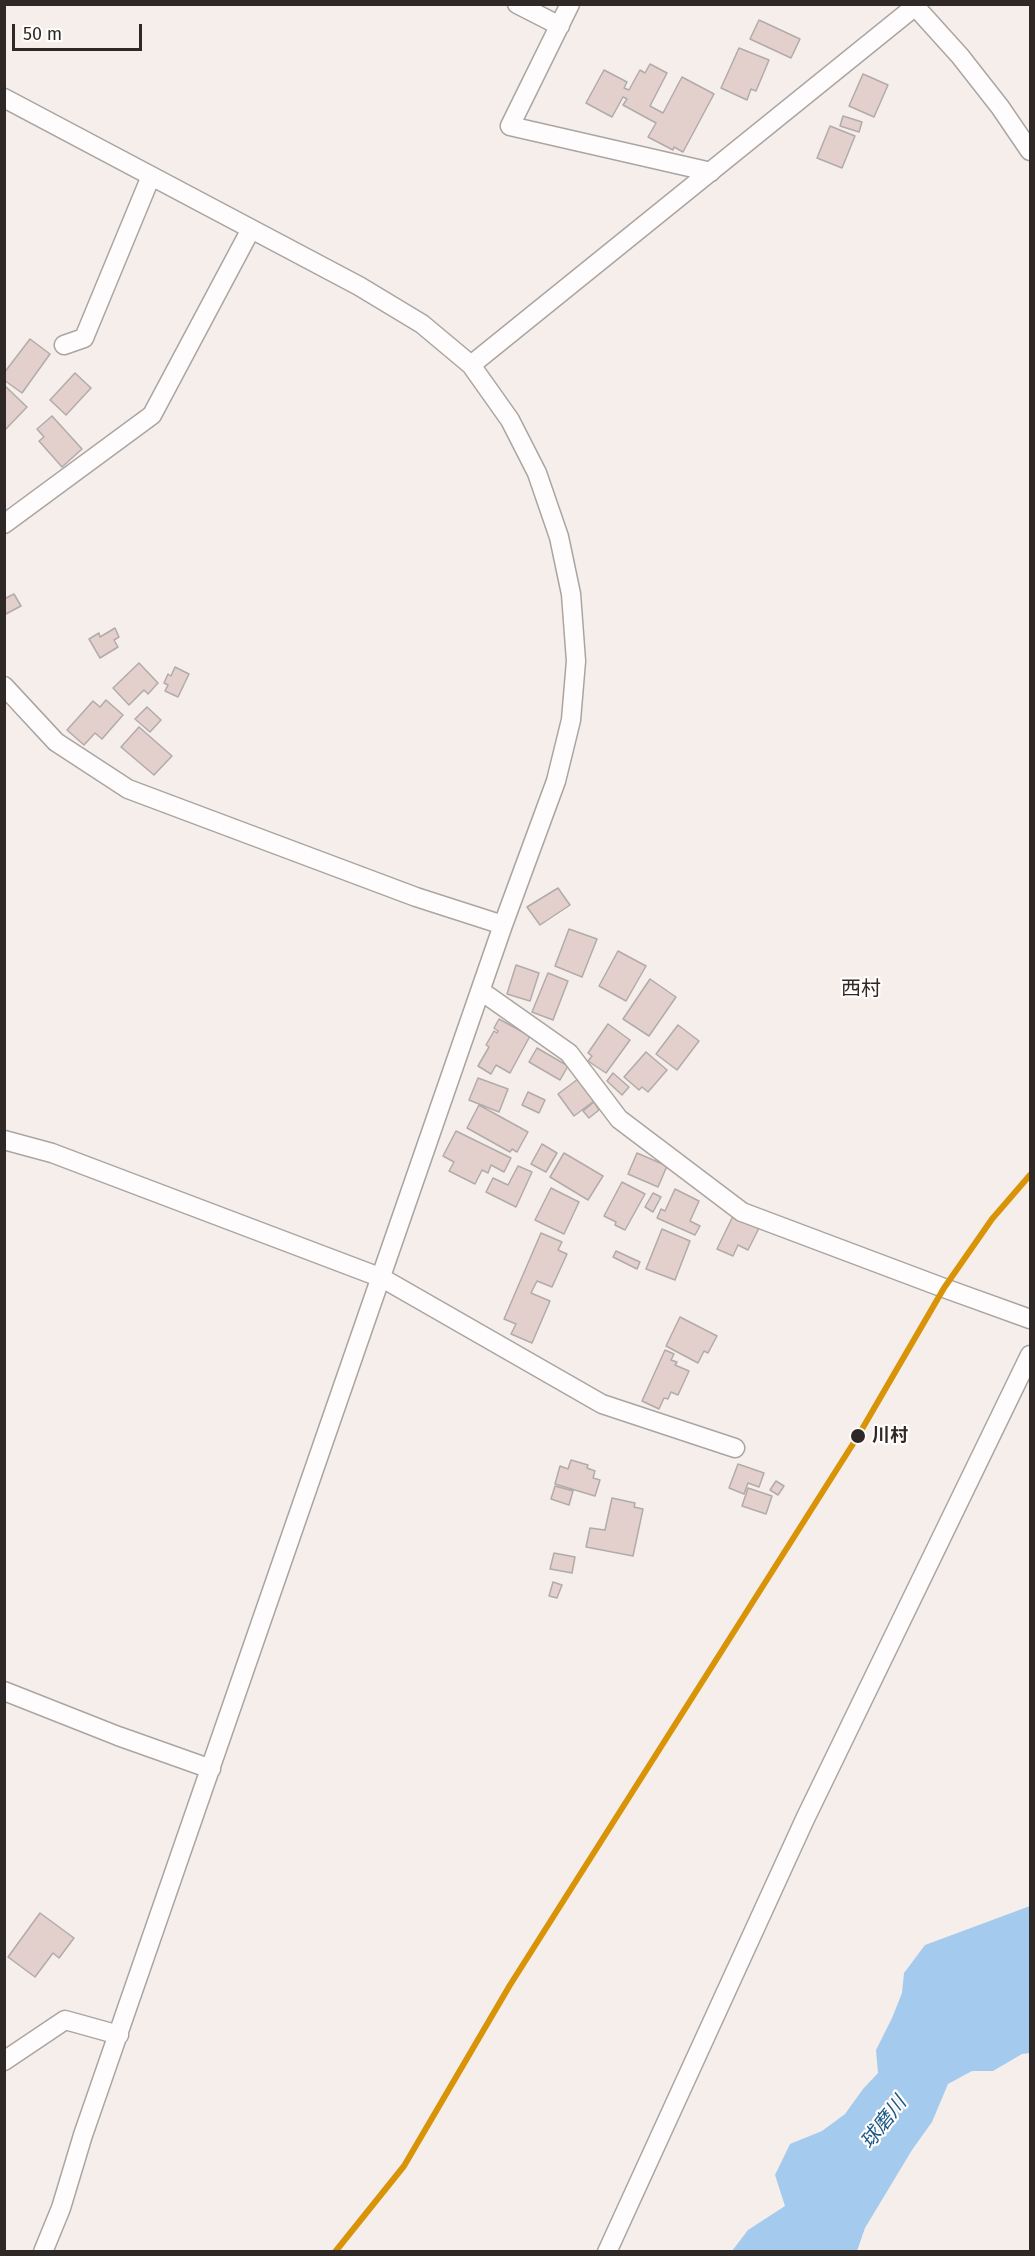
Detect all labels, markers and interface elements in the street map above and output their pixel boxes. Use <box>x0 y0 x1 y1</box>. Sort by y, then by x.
scale bar <box>15 12 146 50</box>
text: 50 m <box>23 23 62 45</box>
district label: 西村 <box>841 977 881 1001</box>
place label: 川村 <box>872 1425 908 1447</box>
marker: 川村 <box>849 1427 867 1445</box>
water label: 球磨川 <box>856 2092 912 2154</box>

